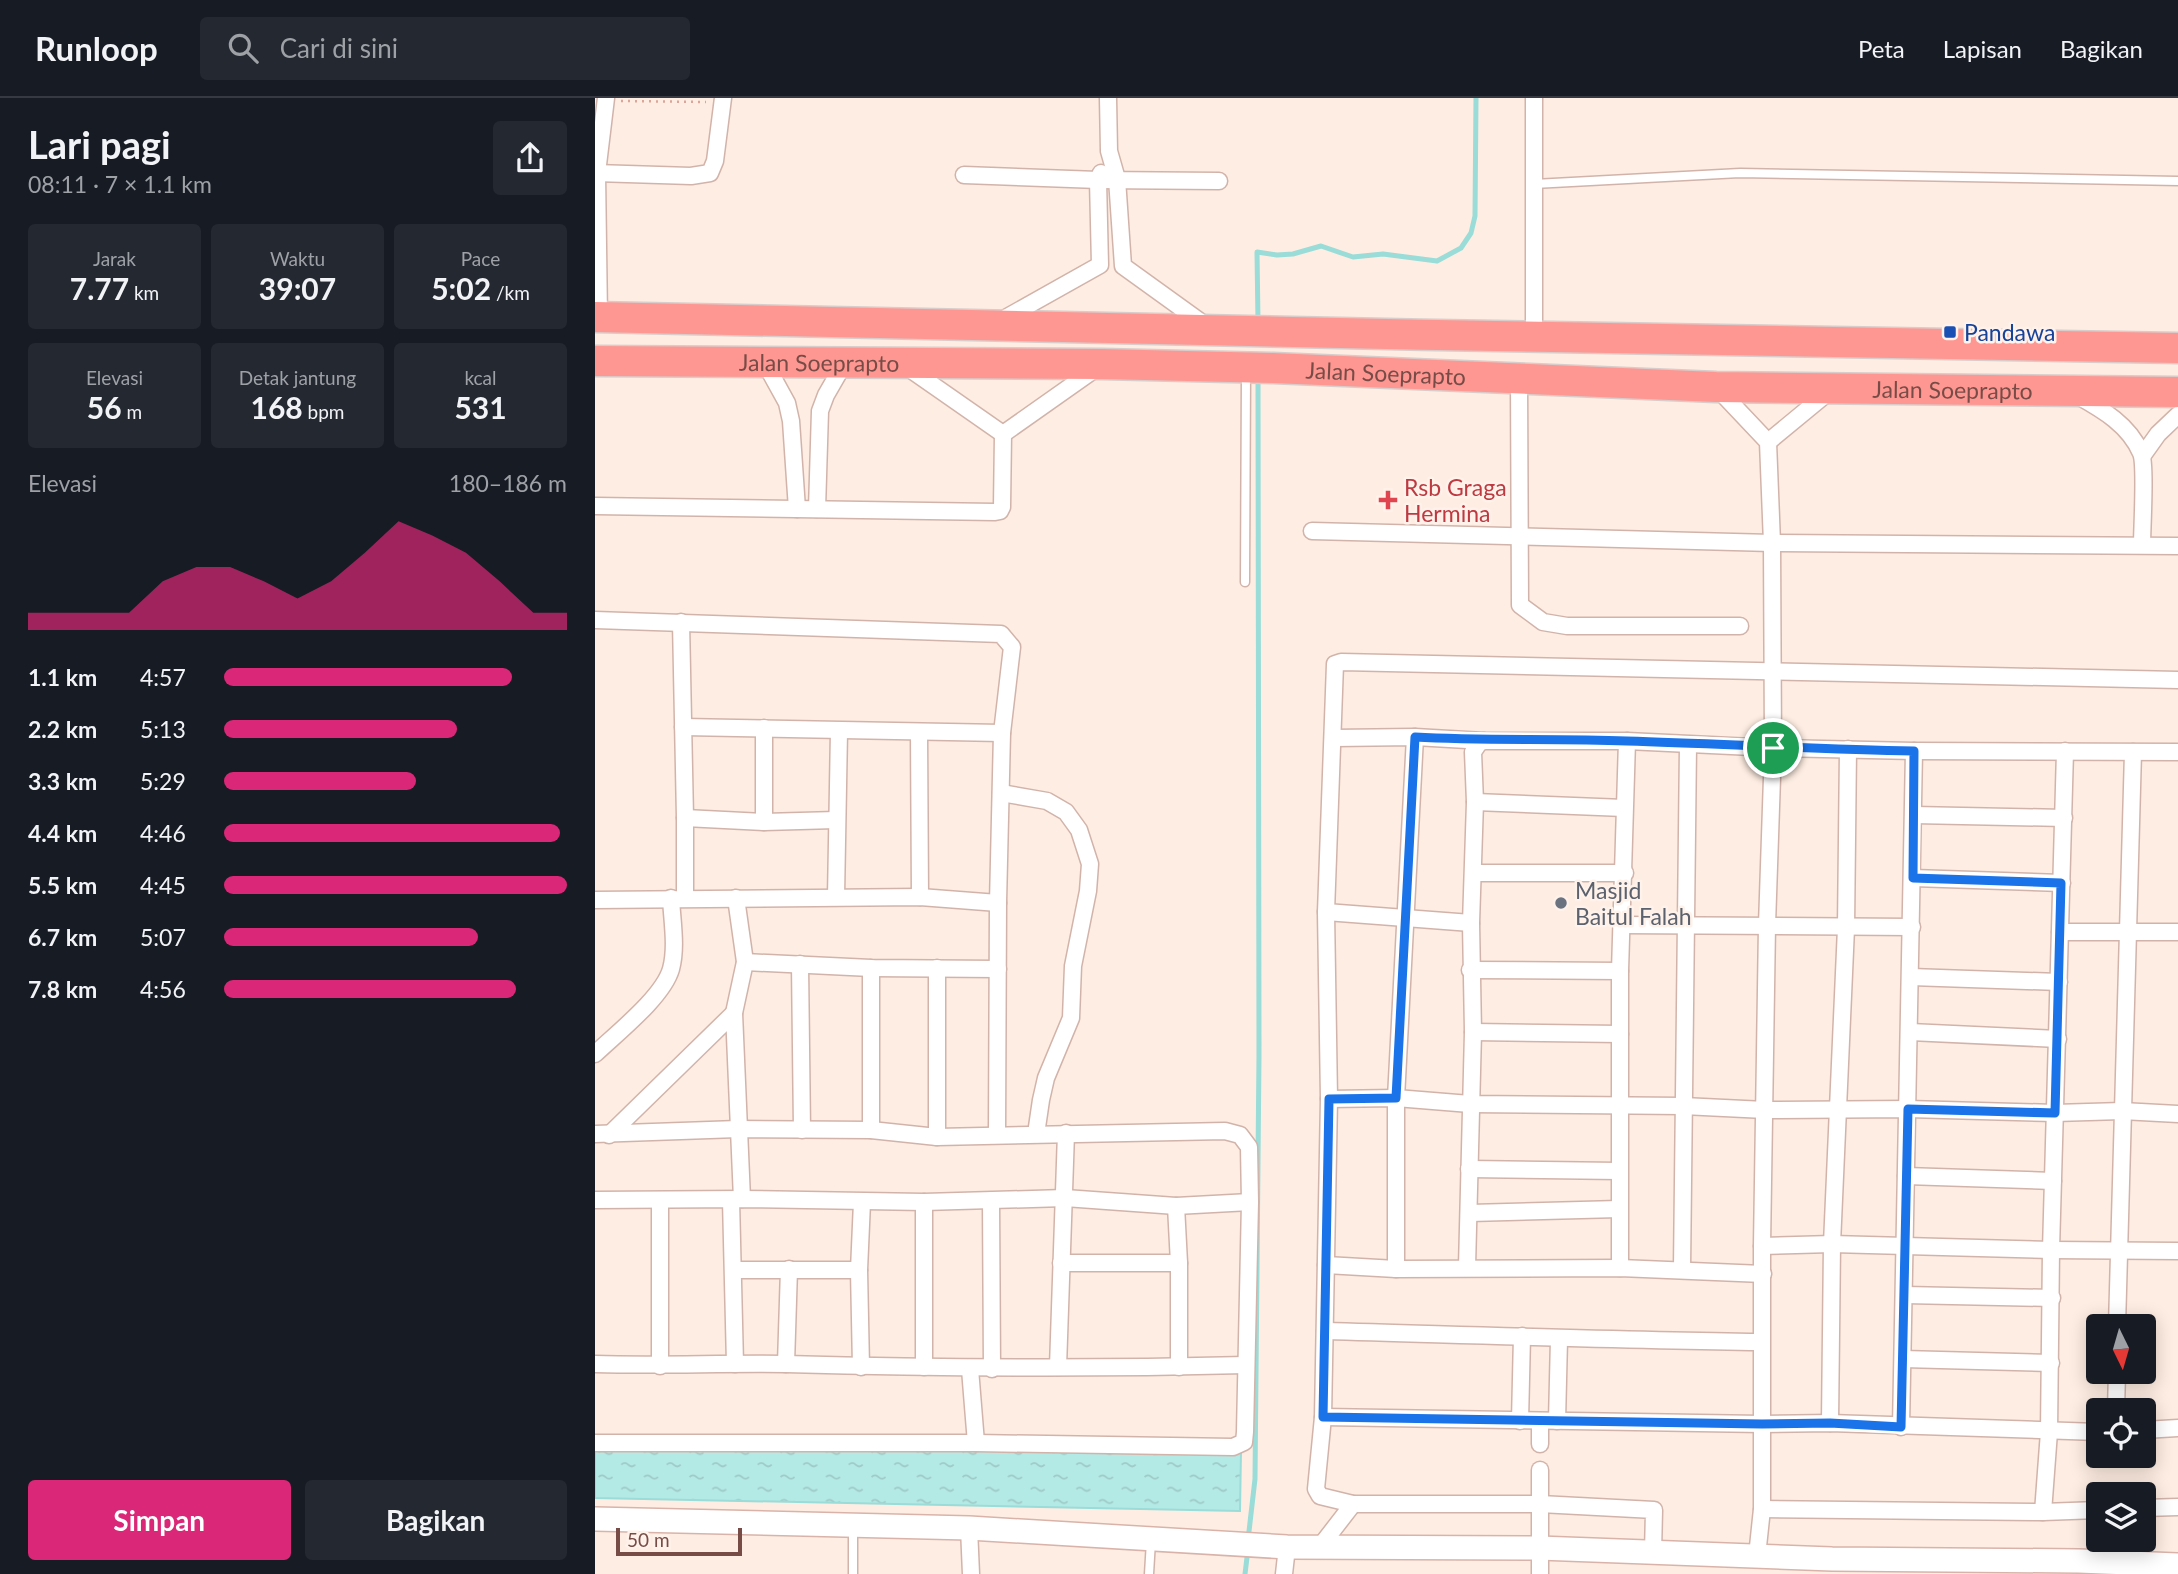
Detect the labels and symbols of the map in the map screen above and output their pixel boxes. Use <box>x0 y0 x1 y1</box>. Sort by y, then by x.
place label: Pandawa <box>1964 318 2055 346</box>
marker: Pandawa <box>1942 324 1958 340</box>
street label: Jalan Soeprapto <box>739 348 899 377</box>
street label: Jalan Soeprapto <box>1305 355 1467 390</box>
street label: Jalan Soeprapto <box>1872 375 2033 404</box>
place label: Rsb Graga Hermina <box>1404 473 1507 527</box>
marker: Rsb Graga Hermina <box>1378 490 1398 510</box>
pin <box>1743 718 1803 778</box>
place label: Masjid Baitul Falah <box>1575 876 1692 930</box>
marker: Masjid Baitul Falah <box>1553 895 1569 911</box>
north arrow <box>2086 1314 2156 1384</box>
scale bar <box>616 1525 742 1557</box>

